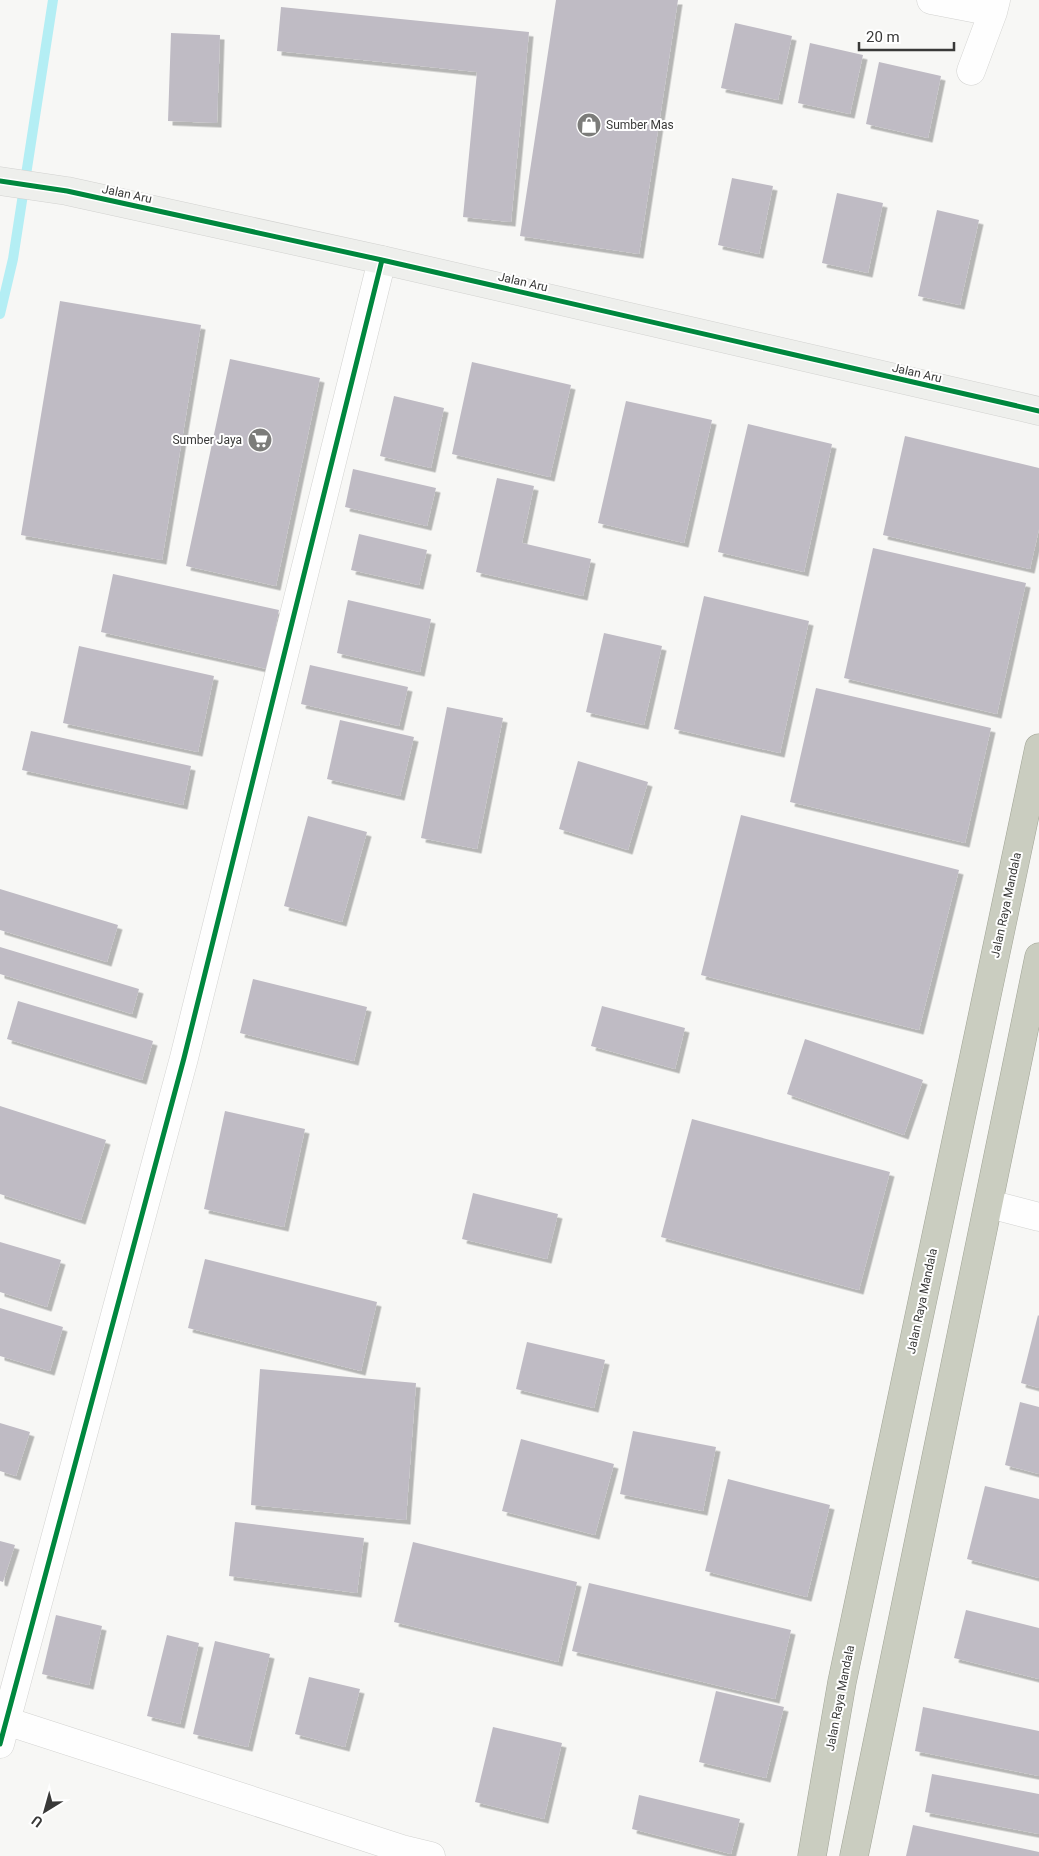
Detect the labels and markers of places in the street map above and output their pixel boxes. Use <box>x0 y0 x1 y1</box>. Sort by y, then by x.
shop icon: Sumber Mas <box>576 112 602 138</box>
place label: Sumber Mas <box>606 118 674 132</box>
supermarket icon: Sumber Jaya <box>247 427 273 453</box>
place label: Sumber Jaya <box>172 433 242 447</box>

